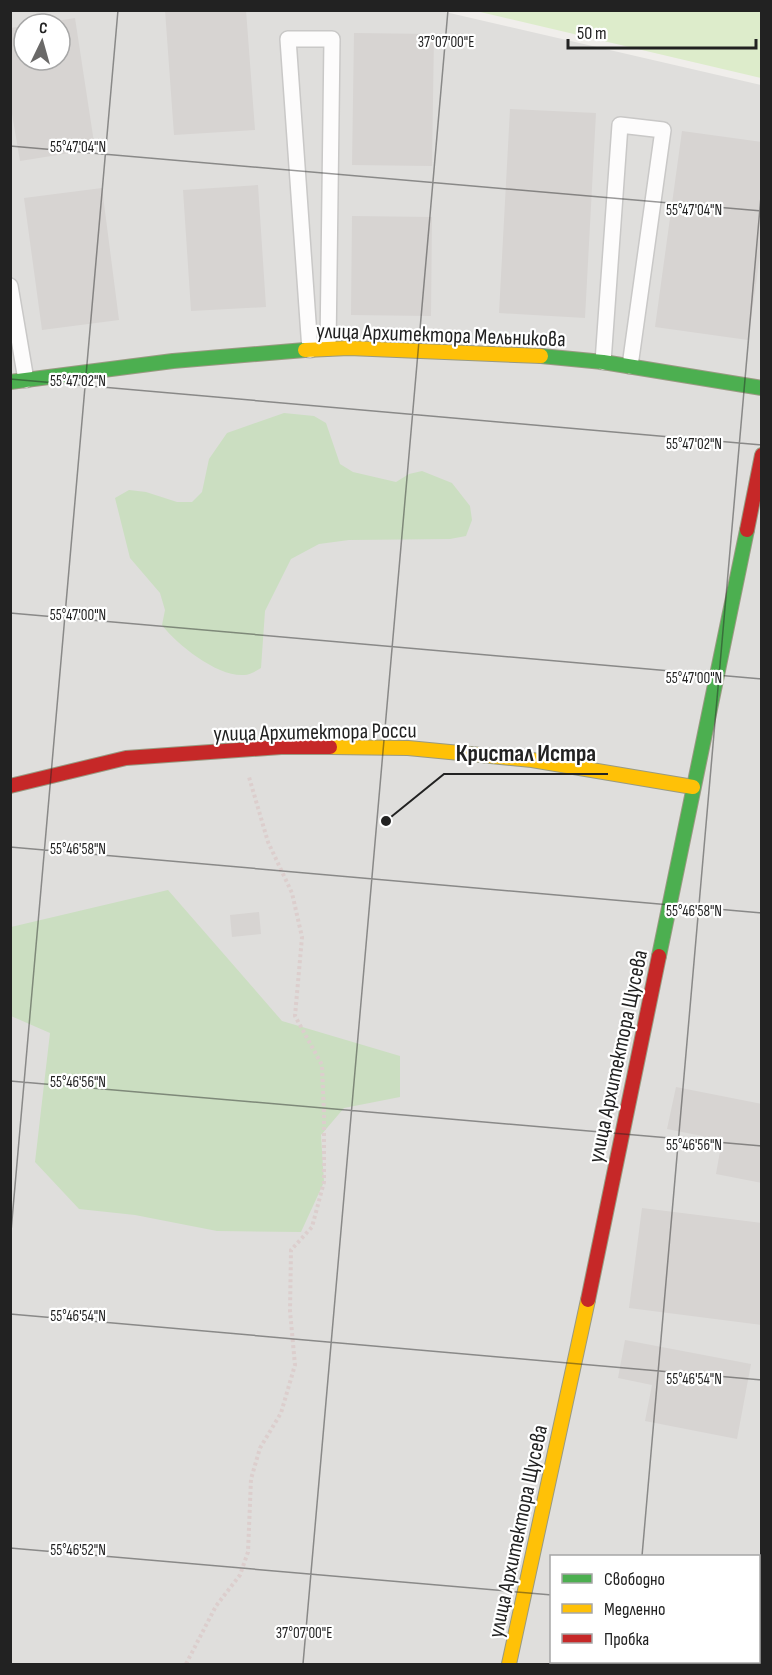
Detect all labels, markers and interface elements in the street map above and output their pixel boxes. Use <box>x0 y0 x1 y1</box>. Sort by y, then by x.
north arrow <box>12 12 72 72</box>
scale bar <box>568 12 756 50</box>
text: С <box>38 19 48 38</box>
text: 50 m <box>577 23 607 44</box>
text: 37°07'00"E <box>418 33 474 52</box>
text: 55°47'04"N <box>50 138 106 157</box>
text: 55°47'04"N <box>666 201 722 220</box>
street label: улица Архитектора Мельникова <box>316 318 566 353</box>
text: 55°47'02"N <box>50 372 106 391</box>
text: 55°47'02"N <box>666 435 722 454</box>
text: 55°47'00"N <box>50 606 106 625</box>
text: 55°47'00"N <box>666 669 722 688</box>
street label: улица Архитектора Росси <box>213 717 417 748</box>
callout: Кристал Истра <box>444 732 608 774</box>
text: Кристал Истра <box>456 739 596 768</box>
text: 55°46'58"N <box>50 840 106 859</box>
text: 55°46'58"N <box>666 902 722 921</box>
street label: улица Архитектора Щусева <box>583 947 654 1165</box>
text: 55°46'56"N <box>50 1073 106 1092</box>
text: 55°46'56"N <box>666 1136 722 1155</box>
text: 55°46'54"N <box>50 1307 106 1326</box>
text: 55°46'54"N <box>666 1370 722 1389</box>
street label: улица Архитектора Щусева <box>483 1422 554 1640</box>
text: 55°46'52"N <box>50 1541 106 1560</box>
legend <box>550 1555 760 1663</box>
text: Свободно <box>604 1569 665 1590</box>
text: Медленно <box>604 1599 666 1620</box>
text: 37°07'00"E <box>276 1624 332 1643</box>
text: Пробка <box>604 1629 649 1650</box>

